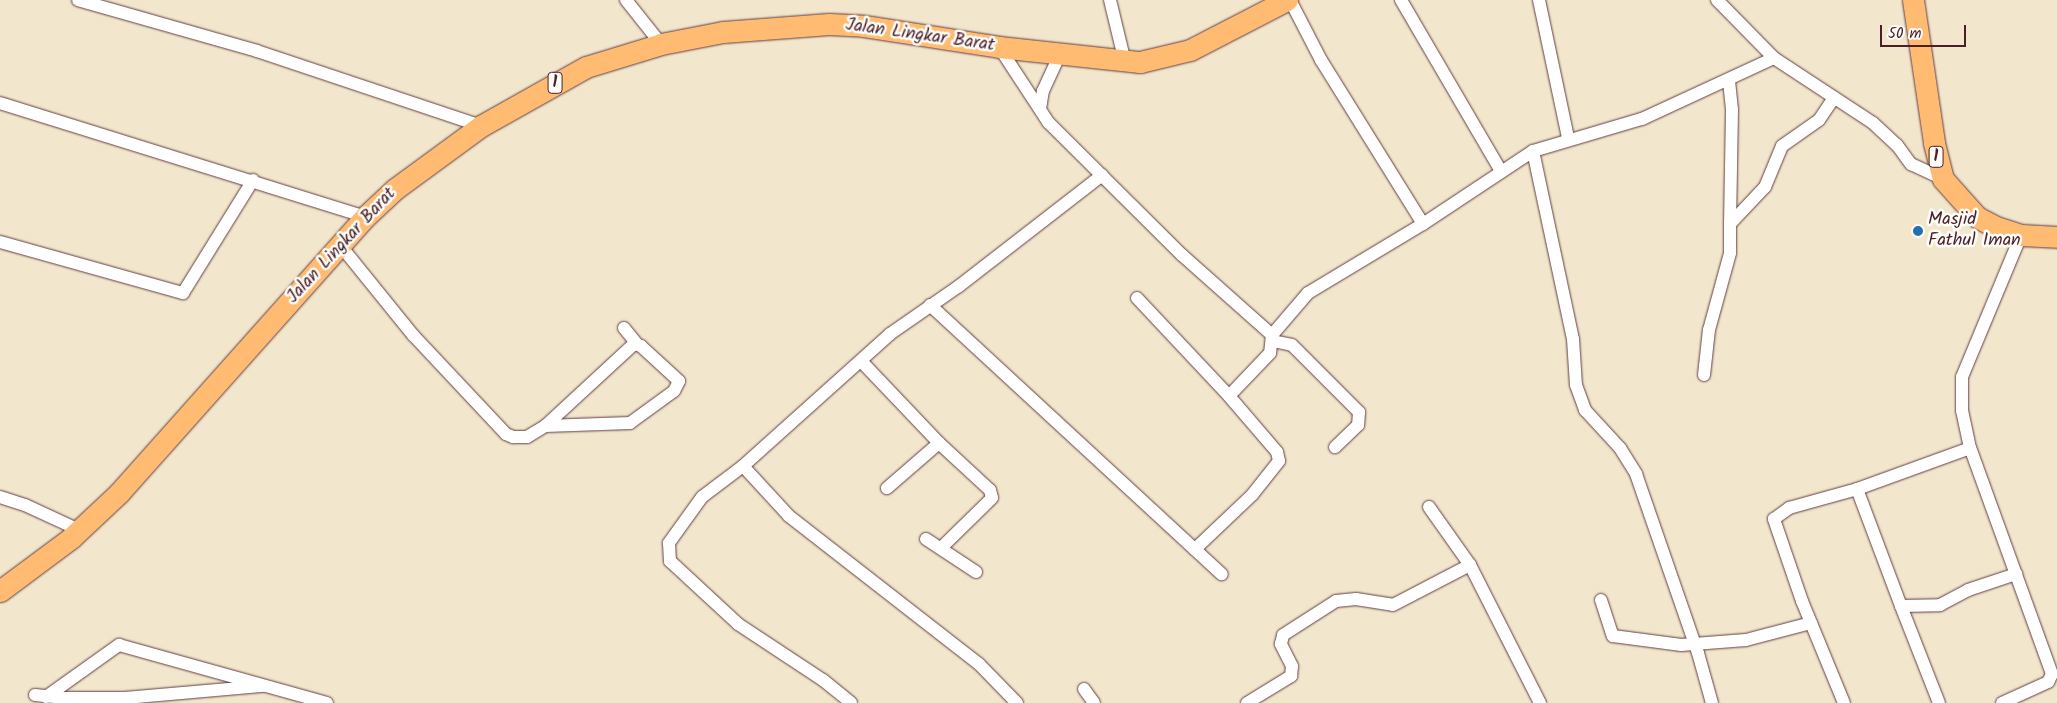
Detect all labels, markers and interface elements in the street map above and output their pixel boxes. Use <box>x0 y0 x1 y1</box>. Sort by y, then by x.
street label: Jalan Lingkar Barat <box>844 15 996 57</box>
scale bar <box>1882 15 1968 47</box>
text: 50 m <box>1888 22 1922 46</box>
road number: 1 <box>548 70 562 96</box>
road number: 1 <box>1928 144 1944 170</box>
street label: Jalan Lingkar Barat <box>283 184 401 308</box>
place label: Masjid Fathul Iman <box>1928 210 2021 252</box>
marker: Masjid Fathul Iman <box>1912 225 1924 237</box>

